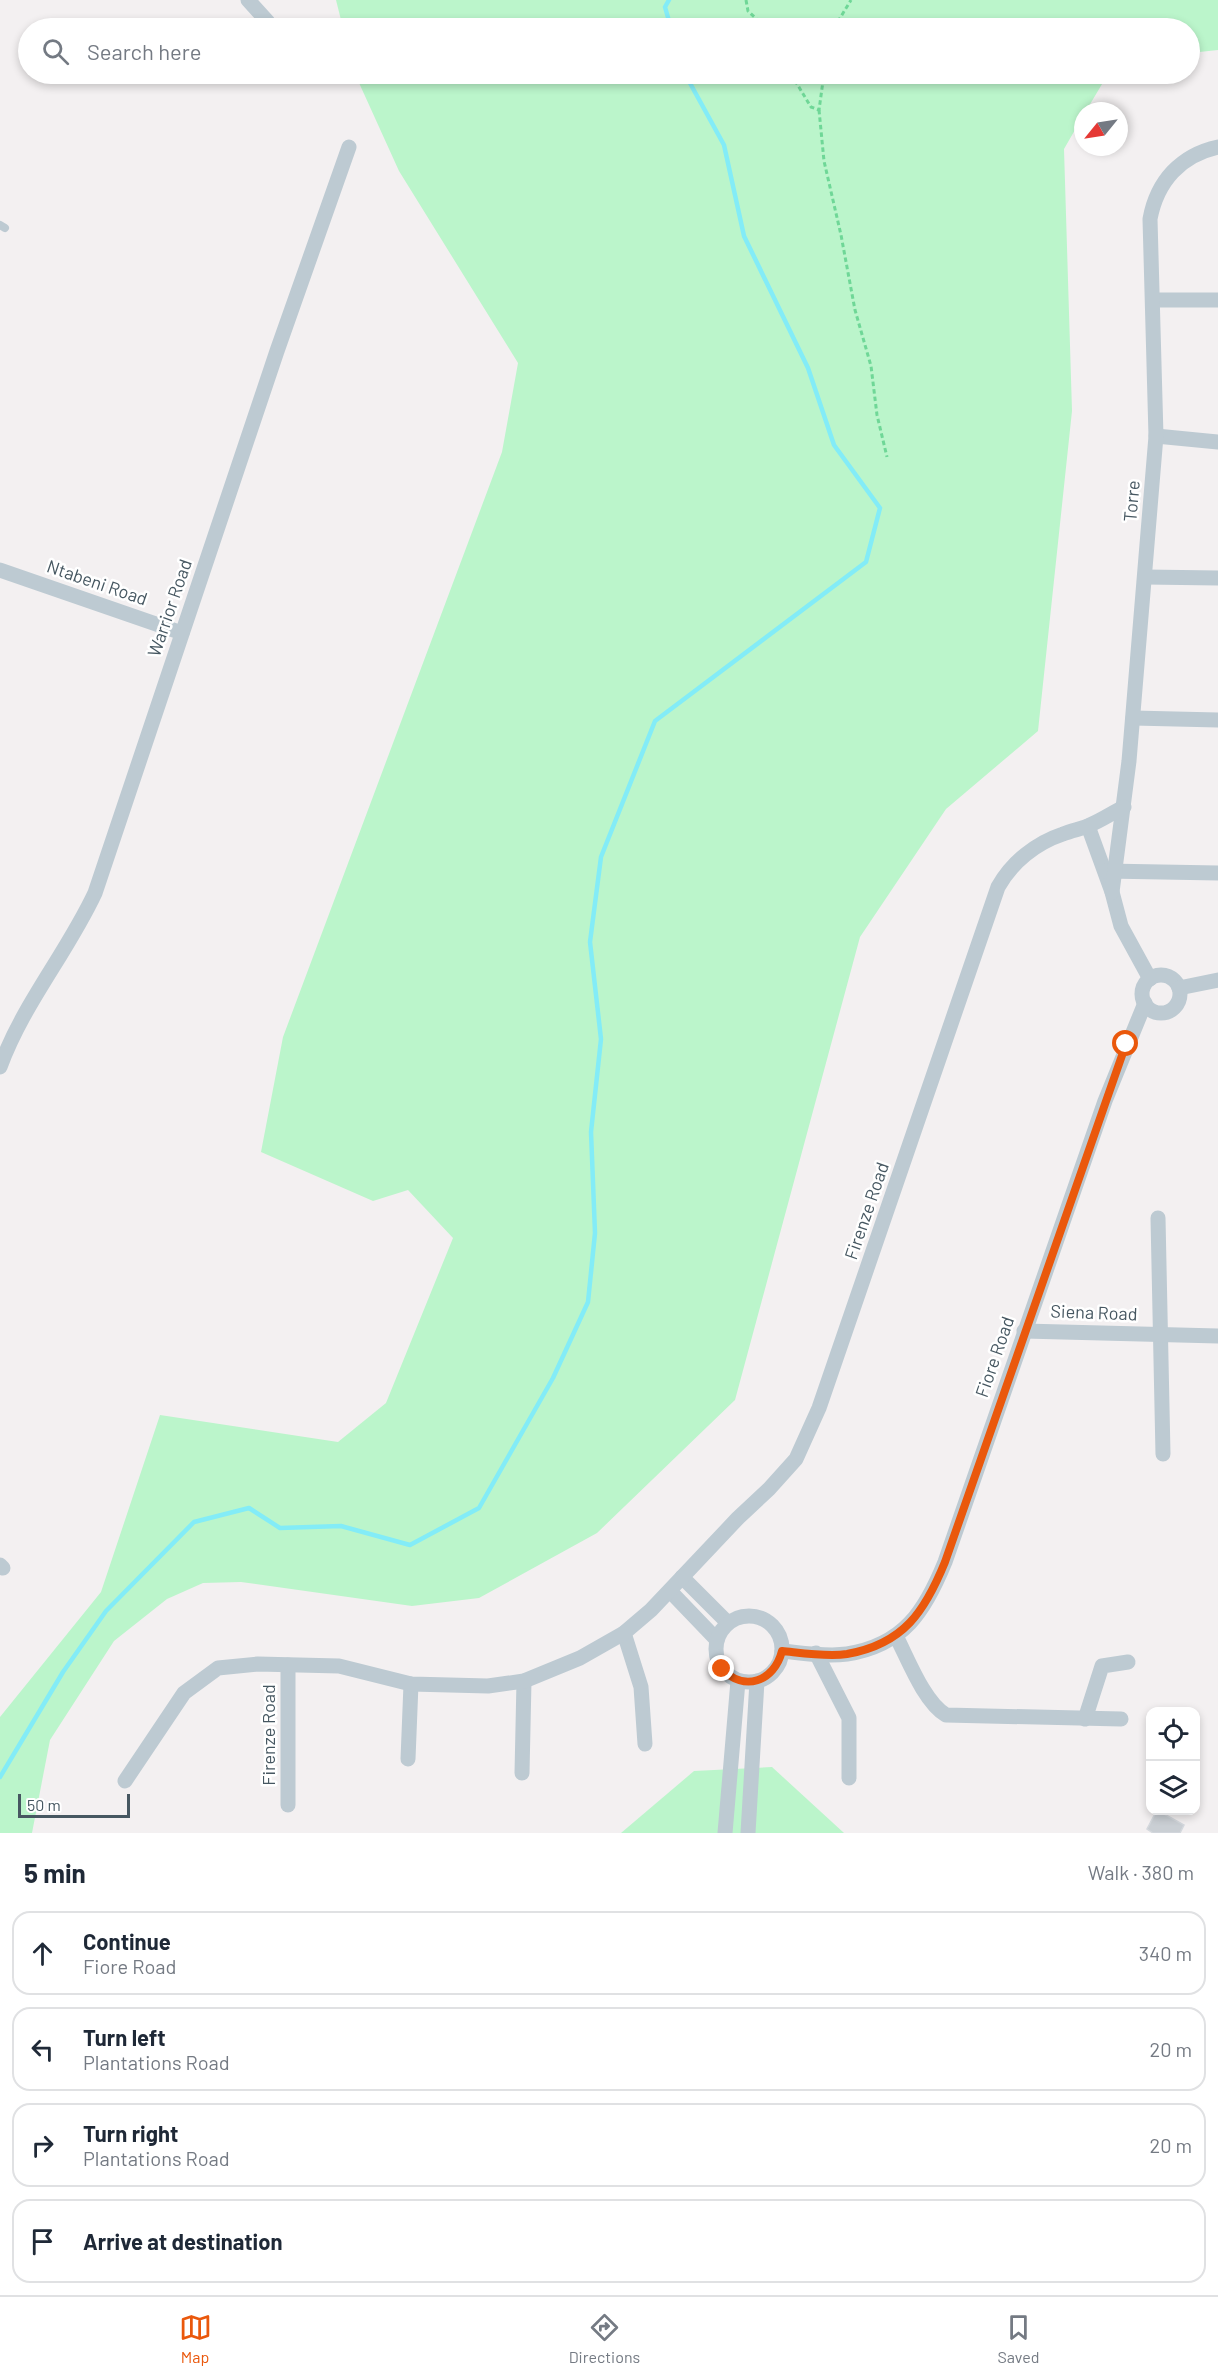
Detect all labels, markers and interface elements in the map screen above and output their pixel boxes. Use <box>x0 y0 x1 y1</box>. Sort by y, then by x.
search box <box>18 18 1200 84</box>
icon: search <box>39 35 72 68</box>
text: Search here <box>87 38 201 64</box>
north arrow <box>1074 102 1128 156</box>
street label: Torre <box>1118 479 1144 522</box>
street label: Ntabeni Road <box>44 555 151 610</box>
street label: Warrior Road <box>142 556 196 659</box>
route start <box>1112 1030 1138 1056</box>
street label: Firenze Road <box>839 1159 893 1262</box>
street label: Siena Road <box>1050 1299 1138 1325</box>
street label: Fiore Road <box>970 1313 1018 1400</box>
route end <box>708 1655 734 1681</box>
street label: Firenze Road <box>257 1684 279 1786</box>
map controls <box>1146 1707 1200 1815</box>
button: locate <box>1146 1707 1200 1761</box>
button: layers <box>1146 1761 1200 1815</box>
scale bar <box>18 1791 130 1818</box>
text: 50 m <box>27 1795 61 1814</box>
text: 5 min <box>24 1857 86 1888</box>
text: Walk · 380 m <box>1088 1860 1194 1884</box>
text: Continue <box>83 1928 171 1954</box>
icon: ahead <box>26 1937 59 1970</box>
text: 340 m <box>1139 1941 1192 1965</box>
text: Fiore Road <box>83 1954 176 1978</box>
text: Turn left <box>83 2024 166 2050</box>
icon: left <box>26 2033 59 2066</box>
text: 20 m <box>1149 2037 1192 2061</box>
text: Plantations Road <box>83 2050 230 2074</box>
text: Turn right <box>83 2120 178 2146</box>
icon: right <box>26 2129 59 2162</box>
text: 20 m <box>1149 2133 1192 2157</box>
text: Plantations Road <box>83 2146 230 2170</box>
icon: arrive <box>26 2225 59 2258</box>
text: Arrive at destination <box>83 2228 282 2254</box>
tab: Map <box>179 2311 212 2366</box>
tab: Directions <box>569 2311 640 2366</box>
tab: Saved <box>997 2311 1039 2366</box>

